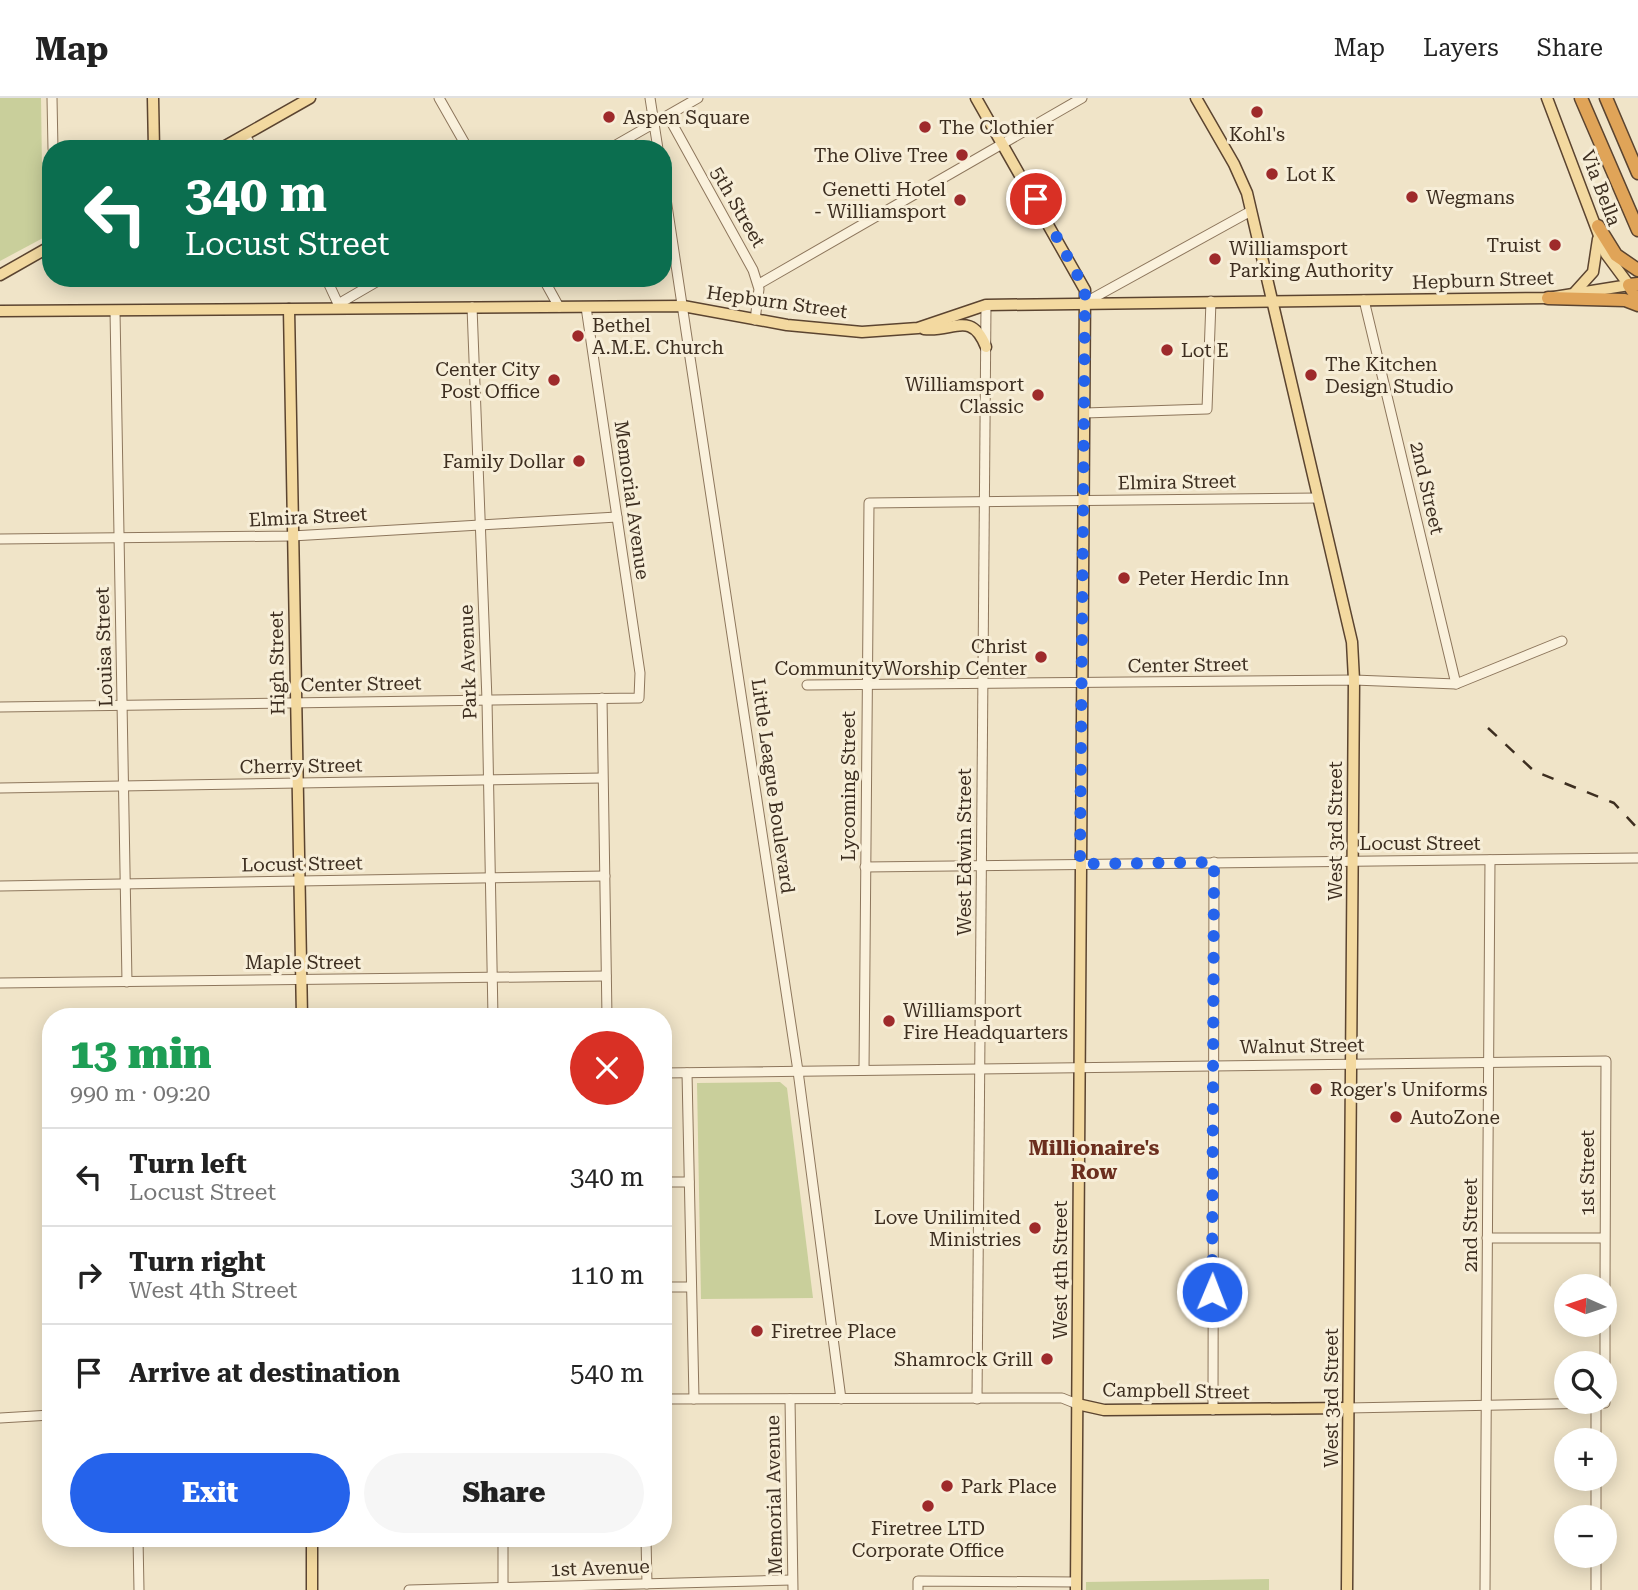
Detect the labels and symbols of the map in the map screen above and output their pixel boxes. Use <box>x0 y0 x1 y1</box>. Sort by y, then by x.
marker: Kohl's <box>1249 104 1265 120</box>
place label: Aspen Square <box>623 106 750 129</box>
marker: Aspen Square <box>601 109 617 125</box>
place label: The Clothier <box>939 116 1054 139</box>
marker: The Clothier <box>917 119 933 135</box>
place label: Kohl's <box>1229 123 1285 146</box>
place label: The Olive Tree <box>814 144 948 167</box>
marker: The Olive Tree <box>954 147 970 163</box>
street label: Via Bella <box>1576 147 1626 230</box>
street label: 5th Street <box>706 163 770 251</box>
place label: Lot K <box>1286 163 1335 186</box>
marker: Lot K <box>1264 166 1280 182</box>
pin <box>1006 169 1066 229</box>
place label: Genetti Hotel - Williamsport <box>814 178 946 223</box>
place label: Wegmans <box>1426 186 1515 209</box>
marker: Wegmans <box>1404 189 1420 205</box>
marker: Genetti Hotel - Williamsport <box>952 192 968 208</box>
place label: Truist <box>1487 234 1541 257</box>
place label: Williamsport Parking Authority <box>1229 237 1394 282</box>
marker: Truist <box>1547 237 1563 253</box>
marker: Williamsport Parking Authority <box>1207 251 1223 267</box>
street label: Hepburn Street <box>1412 266 1554 294</box>
street label: Hepburn Street <box>705 281 849 323</box>
place label: Bethel A.M.E. Church <box>592 314 724 359</box>
marker: Bethel A.M.E. Church <box>570 328 586 344</box>
place label: Lot E <box>1181 339 1229 362</box>
marker: Lot E <box>1159 342 1175 358</box>
place label: The Kitchen Design Studio <box>1325 353 1454 398</box>
place label: Center City Post Office <box>435 358 541 403</box>
marker: The Kitchen Design Studio <box>1303 367 1319 383</box>
marker: Center City Post Office <box>546 372 562 388</box>
place label: Williamsport Classic <box>905 373 1024 418</box>
marker: Williamsport Classic <box>1030 387 1046 403</box>
street label: Memorial Avenue <box>609 419 655 581</box>
street label: 2nd Street <box>1405 439 1449 537</box>
place label: Family Dollar <box>443 450 565 473</box>
marker: Family Dollar <box>571 453 587 469</box>
street label: Elmira Street <box>1117 469 1237 495</box>
street label: Elmira Street <box>248 502 368 532</box>
place label: Peter Herdic Inn <box>1138 567 1289 590</box>
marker: Peter Herdic Inn <box>1116 570 1132 586</box>
street label: Louisa Street <box>90 587 118 707</box>
street label: Park Avenue <box>455 604 481 720</box>
street label: High Street <box>265 611 289 715</box>
place label: Christ CommunityWorship Center <box>774 635 1027 680</box>
marker: Christ CommunityWorship Center <box>1033 649 1049 665</box>
street label: Center Street <box>1127 652 1249 678</box>
street label: Center Street <box>300 671 422 697</box>
street label: Little League Boulevard <box>747 677 799 895</box>
street label: Lycoming Street <box>837 711 860 861</box>
street label: Cherry Street <box>239 753 363 779</box>
street label: West 3rd Street <box>1324 761 1347 901</box>
street label: West Edwin Street <box>953 768 976 936</box>
street label: Locust Street <box>1359 832 1481 855</box>
street label: Locust Street <box>241 851 363 877</box>
street label: Maple Street <box>245 951 361 974</box>
place label: Williamsport Fire Headquarters <box>903 999 1068 1044</box>
marker: Williamsport Fire Headquarters <box>881 1013 897 1029</box>
street label: Walnut Street <box>1239 1033 1365 1059</box>
place label: Roger's Uniforms <box>1330 1078 1487 1101</box>
marker: Roger's Uniforms <box>1308 1081 1324 1097</box>
place label: AutoZone <box>1410 1106 1500 1129</box>
marker: AutoZone <box>1388 1109 1404 1125</box>
street label: 1st Street <box>1576 1130 1599 1216</box>
district label: Millionaire's Row <box>1029 1136 1160 1184</box>
street label: 2nd Street <box>1459 1178 1482 1272</box>
street label: West 4th Street <box>1049 1200 1072 1340</box>
place label: Love Unilimited Ministries <box>874 1206 1021 1251</box>
marker: Love Unilimited Ministries <box>1027 1220 1043 1236</box>
position arrow <box>1175 1255 1249 1329</box>
north arrow <box>1554 1274 1617 1337</box>
place label: Firetree Place <box>771 1320 896 1343</box>
marker: Firetree Place <box>749 1323 765 1339</box>
street label: West 3rd Street <box>1320 1328 1343 1468</box>
place label: Shamrock Grill <box>894 1348 1033 1371</box>
marker: Shamrock Grill <box>1039 1351 1055 1367</box>
street label: Campbell Street <box>1102 1378 1250 1404</box>
street label: Memorial Avenue <box>761 1415 787 1575</box>
place label: Park Place <box>961 1475 1057 1498</box>
marker: Park Place <box>939 1478 955 1494</box>
marker: Firetree LTD Corporate Office <box>920 1498 936 1514</box>
place label: Firetree LTD Corporate Office <box>852 1517 1004 1562</box>
street label: 1st Avenue <box>550 1555 650 1581</box>

